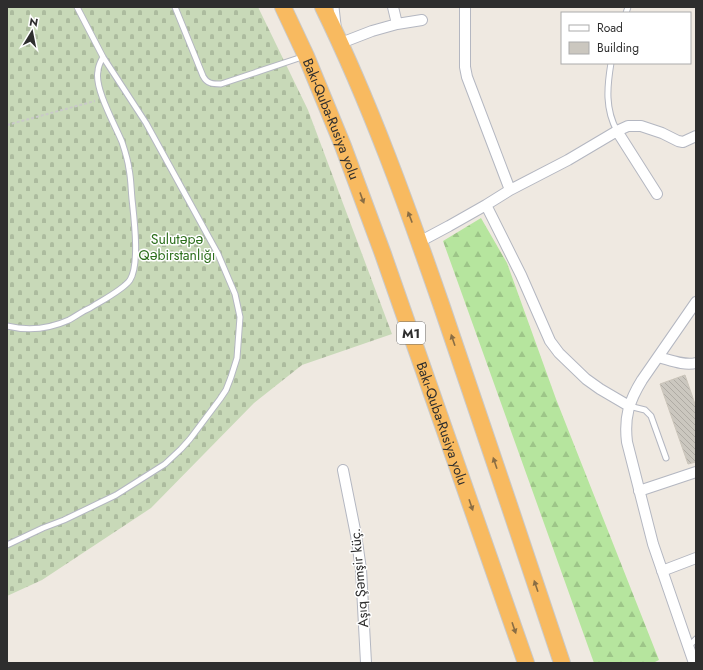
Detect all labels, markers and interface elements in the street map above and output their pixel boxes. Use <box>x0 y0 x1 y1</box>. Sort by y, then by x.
north arrow <box>12 12 52 52</box>
legend <box>561 12 691 64</box>
text: N <box>28 14 39 31</box>
text: Road <box>597 19 623 37</box>
text: Building <box>597 39 639 57</box>
street label: Bakı-Quba-Rusiya yolu <box>298 55 365 182</box>
one-way arrow <box>360 192 366 204</box>
one-way arrow <box>406 211 412 223</box>
park label: Sulutəpə Qəbirstanlığı <box>139 229 215 265</box>
road number: M1 <box>397 322 425 344</box>
one-way arrow <box>450 334 456 346</box>
street label: Bakı-Quba-Rusiya yolu <box>411 359 473 488</box>
one-way arrow <box>491 457 497 469</box>
one-way arrow <box>468 500 474 512</box>
street label: Aşıq Şəmşir küç. <box>345 527 373 629</box>
one-way arrow <box>533 580 539 592</box>
one-way arrow <box>511 622 517 634</box>

